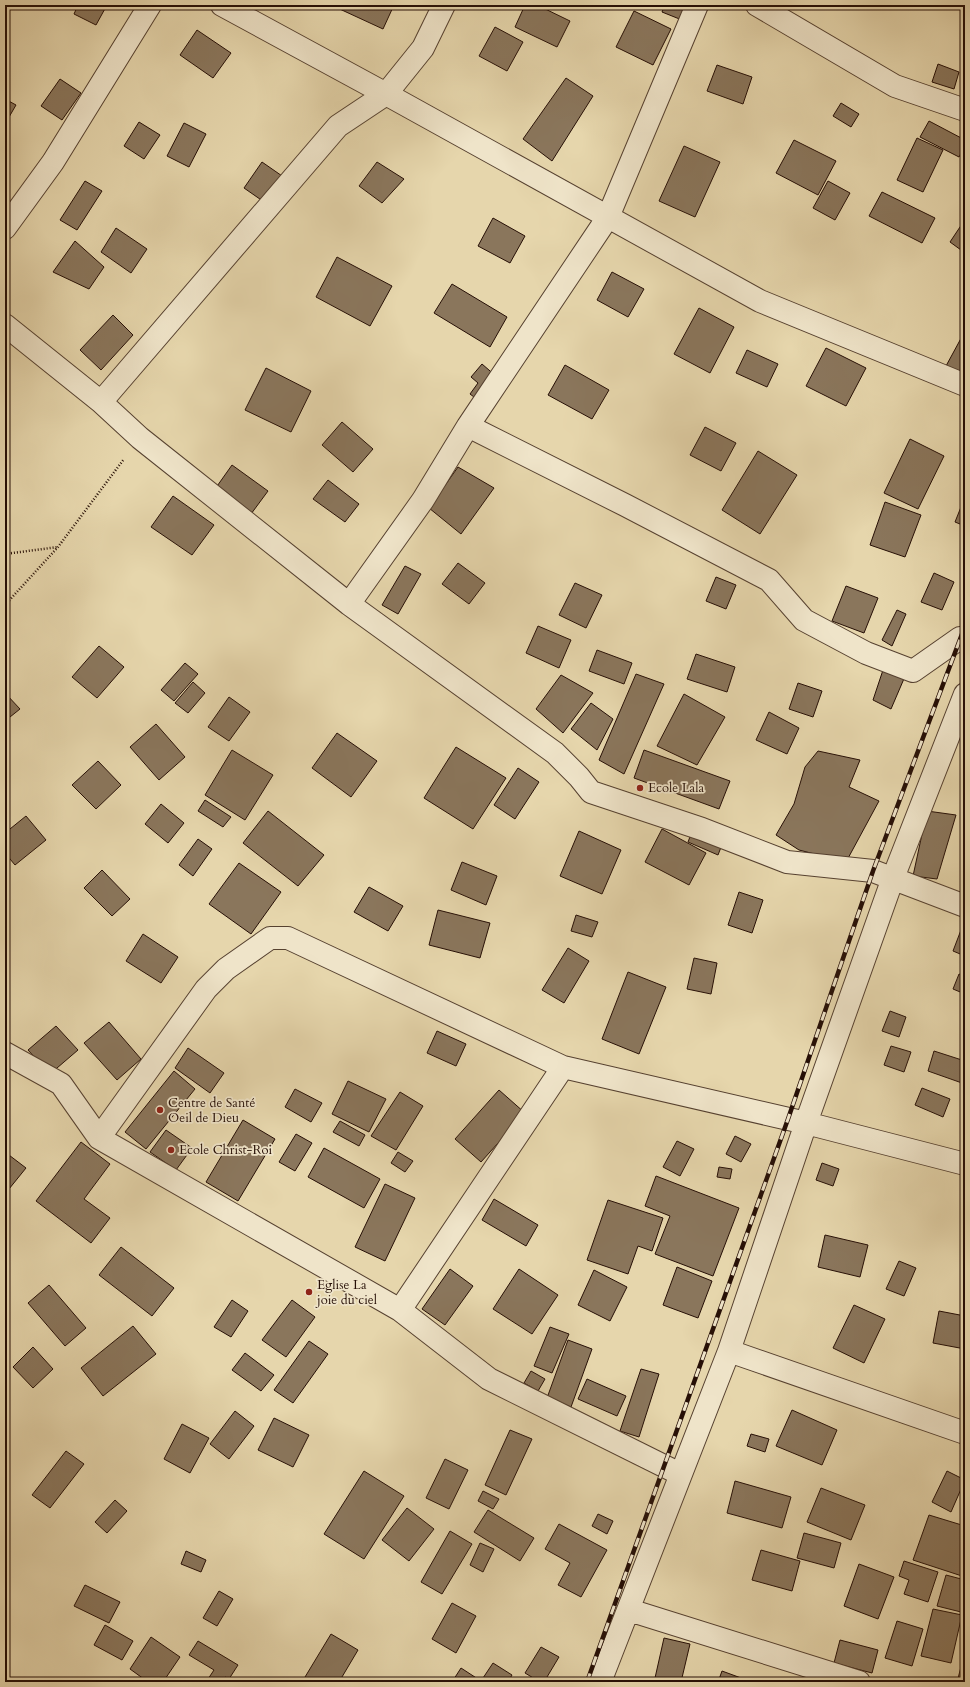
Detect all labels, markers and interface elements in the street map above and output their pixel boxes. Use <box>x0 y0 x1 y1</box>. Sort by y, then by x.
place label: Ecole Lala <box>648 779 704 797</box>
marker: Ecole Lala <box>635 783 645 793</box>
place label: Centre de Santé Oeil de Dieu <box>168 1094 255 1127</box>
marker: Centre de Santé Oeil de Dieu <box>155 1105 165 1115</box>
place label: Ecole Christ-Roi <box>179 1141 272 1159</box>
marker: Ecole Christ-Roi <box>166 1145 176 1155</box>
place label: Eglise La joie du ciel <box>315 1276 378 1309</box>
marker: Eglise La joie du ciel <box>304 1287 314 1297</box>

